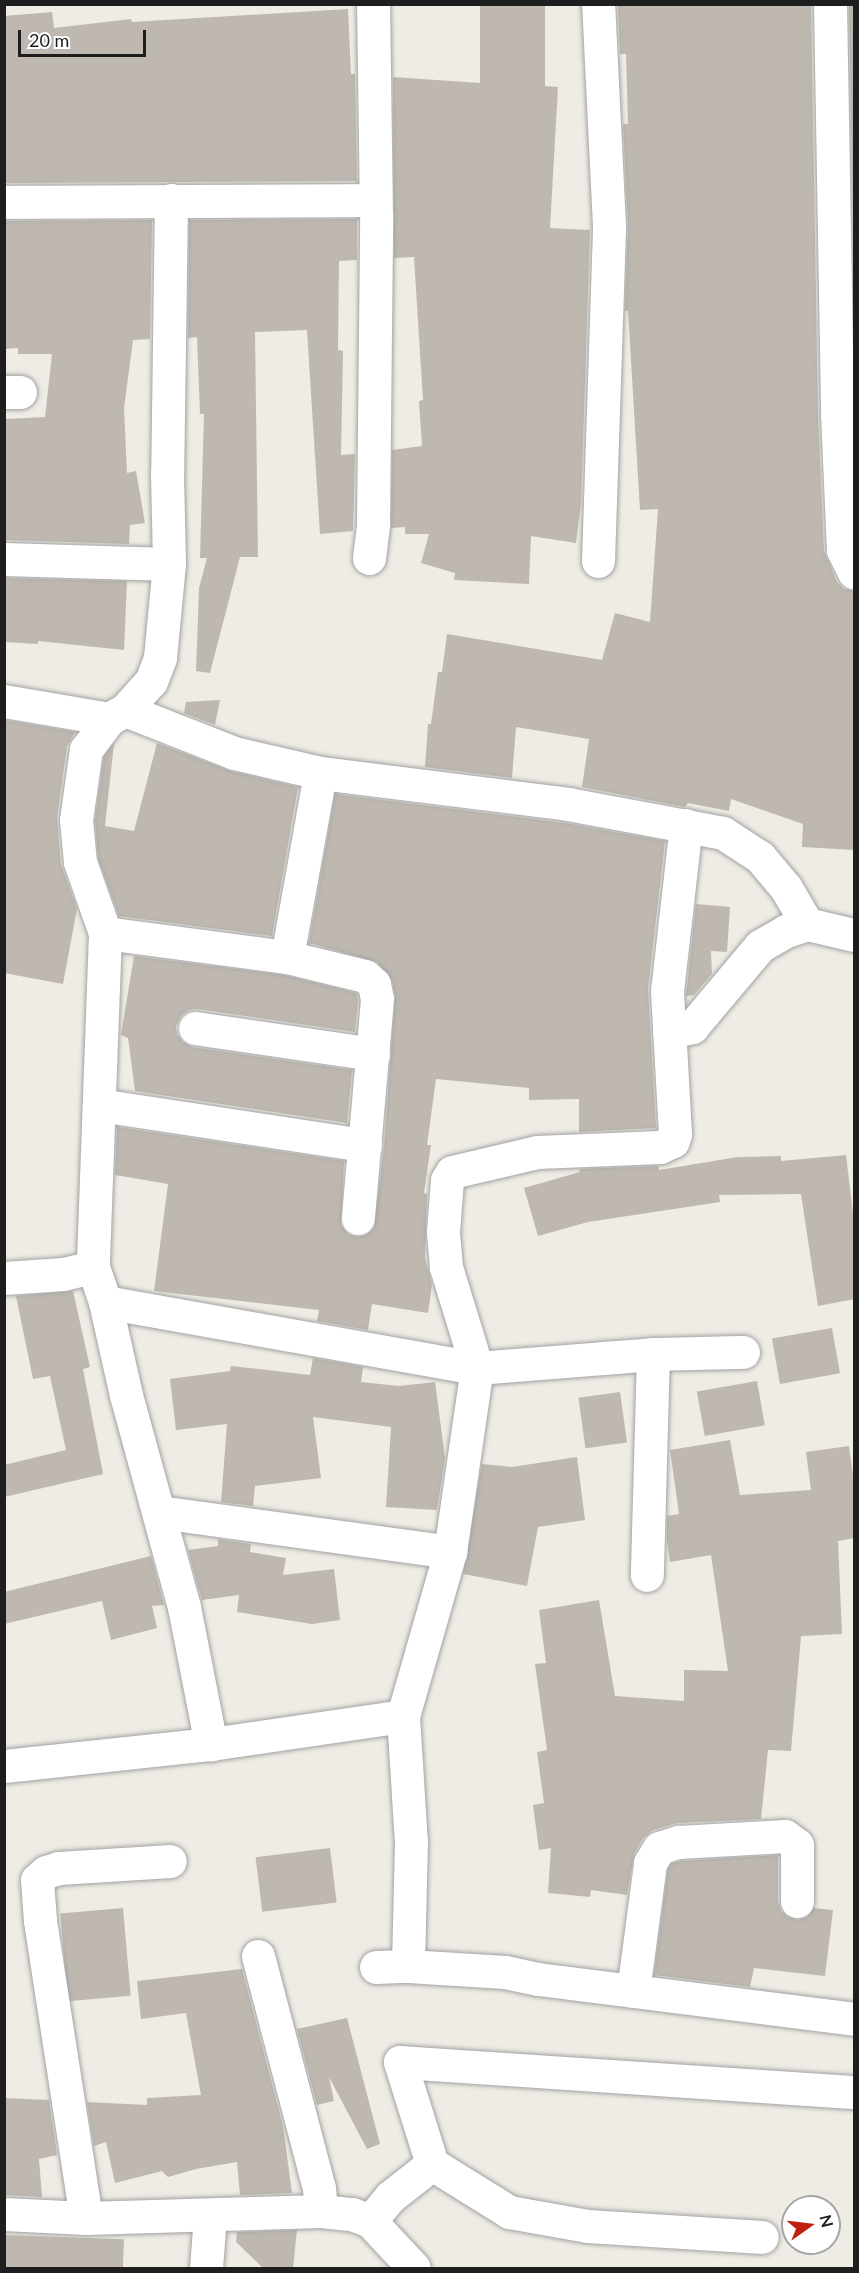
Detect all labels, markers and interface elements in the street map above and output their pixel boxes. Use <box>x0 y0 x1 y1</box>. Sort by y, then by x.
scale bar <box>21 18 148 56</box>
text: 20 m <box>29 29 69 51</box>
north arrow <box>781 2195 841 2255</box>
text: N <box>816 2213 838 2229</box>

